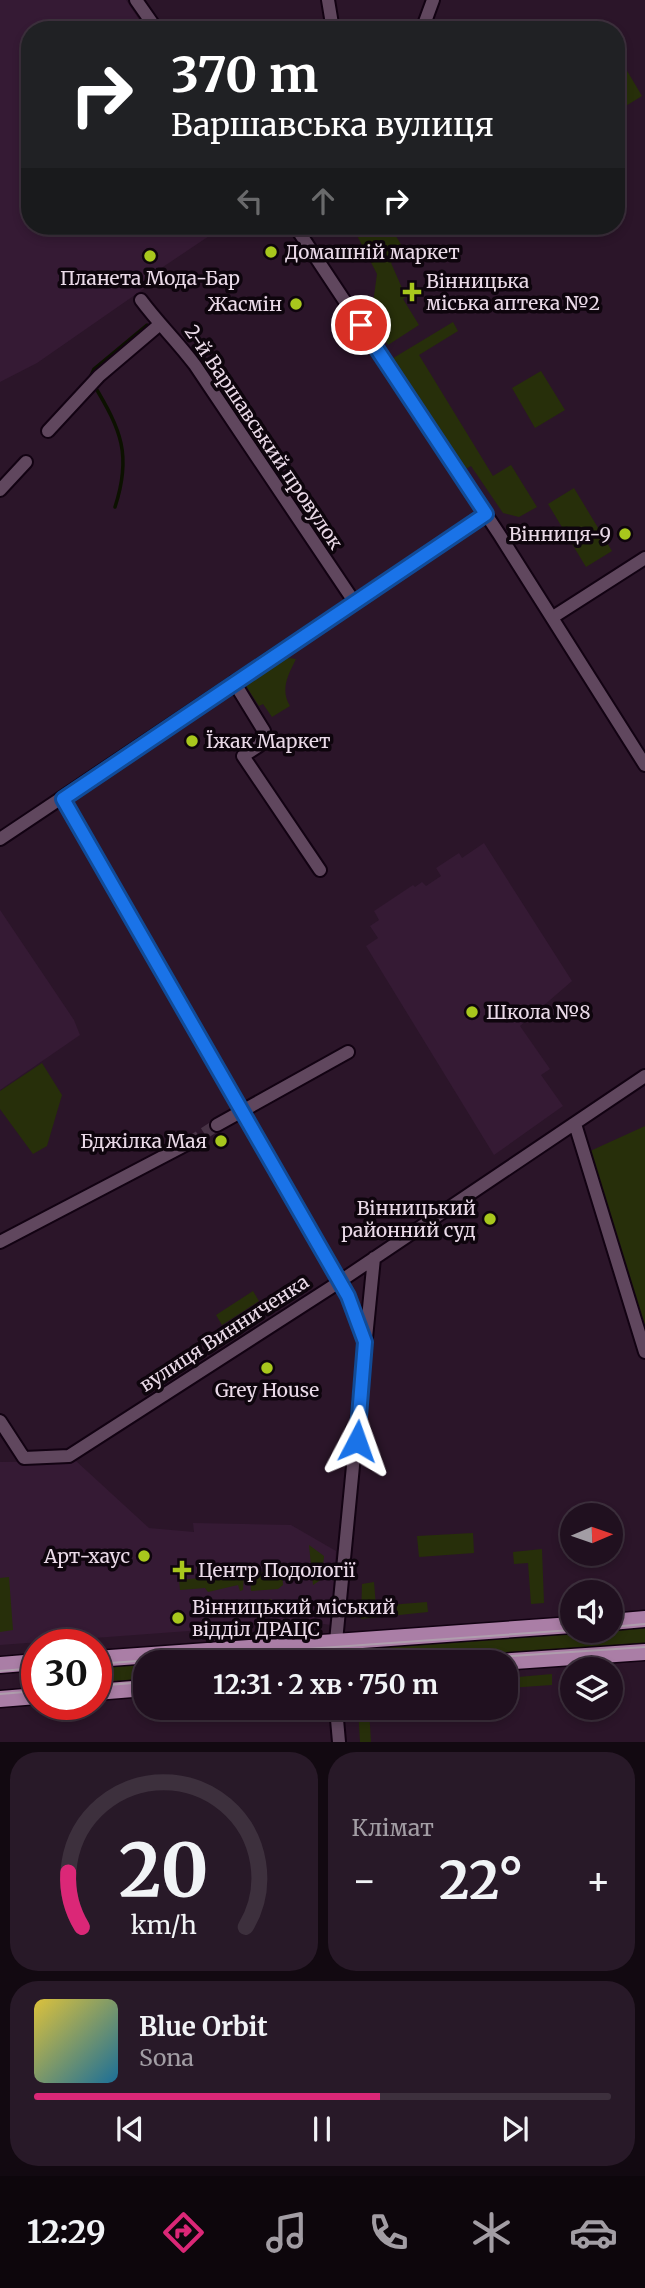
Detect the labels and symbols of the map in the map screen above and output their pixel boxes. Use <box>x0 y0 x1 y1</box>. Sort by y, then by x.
place label: Домашній маркет <box>285 240 460 264</box>
marker: Домашній маркет <box>263 244 279 260</box>
marker: Планета Мода-Бар <box>142 248 158 264</box>
place label: Планета Мода-Бар <box>60 266 240 290</box>
place label: Вінницька міська аптека №2 <box>426 269 600 315</box>
marker: Вінницька міська аптека №2 <box>404 284 420 300</box>
place label: Жасмін <box>208 292 282 316</box>
pin <box>331 295 391 355</box>
marker: Жасмін <box>288 296 304 312</box>
street label: 2-й Варшавський провулок <box>180 320 348 554</box>
place label: Вінниця-9 <box>509 522 611 546</box>
marker: Вінниця-9 <box>617 526 633 542</box>
place label: Їжак Маркет <box>206 729 331 753</box>
marker: Їжак Маркет <box>184 733 200 749</box>
place label: Школа №8 <box>486 1000 590 1024</box>
marker: Школа №8 <box>464 1004 480 1020</box>
place label: Бджілка Мая <box>80 1129 207 1153</box>
marker: Бджілка Мая <box>213 1133 229 1149</box>
place label: Вінницький районний суд <box>341 1196 476 1242</box>
marker: Вінницький районний суд <box>482 1211 498 1227</box>
street label: вулиця Винниченка <box>135 1269 313 1397</box>
marker: Grey House <box>259 1360 275 1376</box>
place label: Grey House <box>215 1378 319 1402</box>
position arrow <box>320 1404 394 1478</box>
north arrow <box>560 1503 623 1566</box>
place label: Арт-хаус <box>43 1544 130 1568</box>
marker: Арт-хаус <box>136 1548 152 1564</box>
place label: Центр Подології <box>198 1558 356 1582</box>
marker: Центр Подології <box>172 1560 192 1580</box>
place label: Вінницький міський відділ ДРАЦС <box>192 1595 395 1641</box>
marker: Вінницький міський відділ ДРАЦС <box>170 1610 186 1626</box>
speed limit sign: 30 <box>21 1629 112 1720</box>

